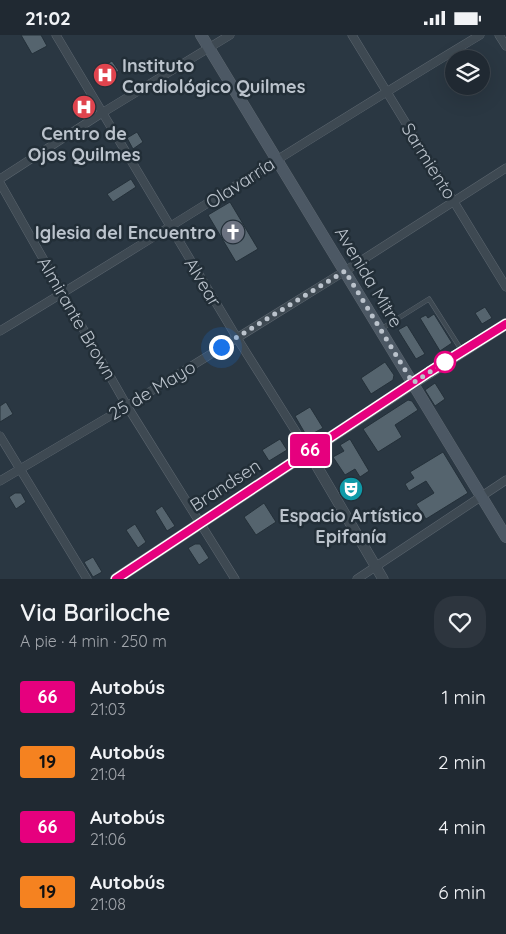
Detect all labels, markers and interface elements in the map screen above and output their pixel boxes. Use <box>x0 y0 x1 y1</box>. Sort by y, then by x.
text: 21:02 <box>25 6 71 30</box>
map controls <box>445 50 490 95</box>
button: layers <box>445 50 490 95</box>
place label: Instituto Cardiológico Quilmes <box>122 54 306 98</box>
hospital icon: Instituto Cardiológico Quilmes <box>92 62 118 88</box>
hospital icon: Centro de Ojos Quilmes <box>71 94 97 120</box>
street label: Sarmiento <box>397 119 461 203</box>
place label: Centro de Ojos Quilmes <box>28 122 141 166</box>
street label: Olavarría <box>201 152 279 214</box>
church icon: Iglesia del Encuentro <box>220 219 246 245</box>
place label: Iglesia del Encuentro <box>35 221 216 244</box>
street label: Avenida Mitre <box>330 223 408 331</box>
street label: Almirante Brown <box>32 252 122 384</box>
street label: Alvear <box>180 253 226 311</box>
your location <box>209 335 234 360</box>
unlabelled marker <box>434 351 456 373</box>
street label: 25 de Mayo <box>104 355 200 425</box>
line badge: 66 <box>288 434 332 466</box>
text: 66 <box>300 438 320 461</box>
street label: Brandsen <box>185 454 265 516</box>
theatre icon: Espacio Artístico Epifanía <box>338 476 364 502</box>
place label: Espacio Artístico Epifanía <box>279 504 423 548</box>
button: heart <box>434 596 486 648</box>
text: Via Bariloche <box>20 597 170 627</box>
text: A pie · 4 min · 250 m <box>20 631 167 651</box>
text: Autobús <box>90 675 165 699</box>
text: 66 <box>38 685 57 708</box>
text: 1 min <box>441 685 486 709</box>
text: 21:03 <box>90 699 126 719</box>
text: Autobús <box>90 740 165 764</box>
text: 19 <box>39 750 56 773</box>
text: 2 min <box>438 750 486 774</box>
text: 21:04 <box>90 764 126 784</box>
text: Autobús <box>90 805 165 829</box>
text: 66 <box>38 815 57 838</box>
text: 4 min <box>438 815 486 839</box>
text: 21:06 <box>90 829 126 849</box>
text: Autobús <box>90 870 165 894</box>
text: 19 <box>39 880 56 903</box>
text: 6 min <box>438 880 486 904</box>
text: 21:08 <box>90 894 126 914</box>

